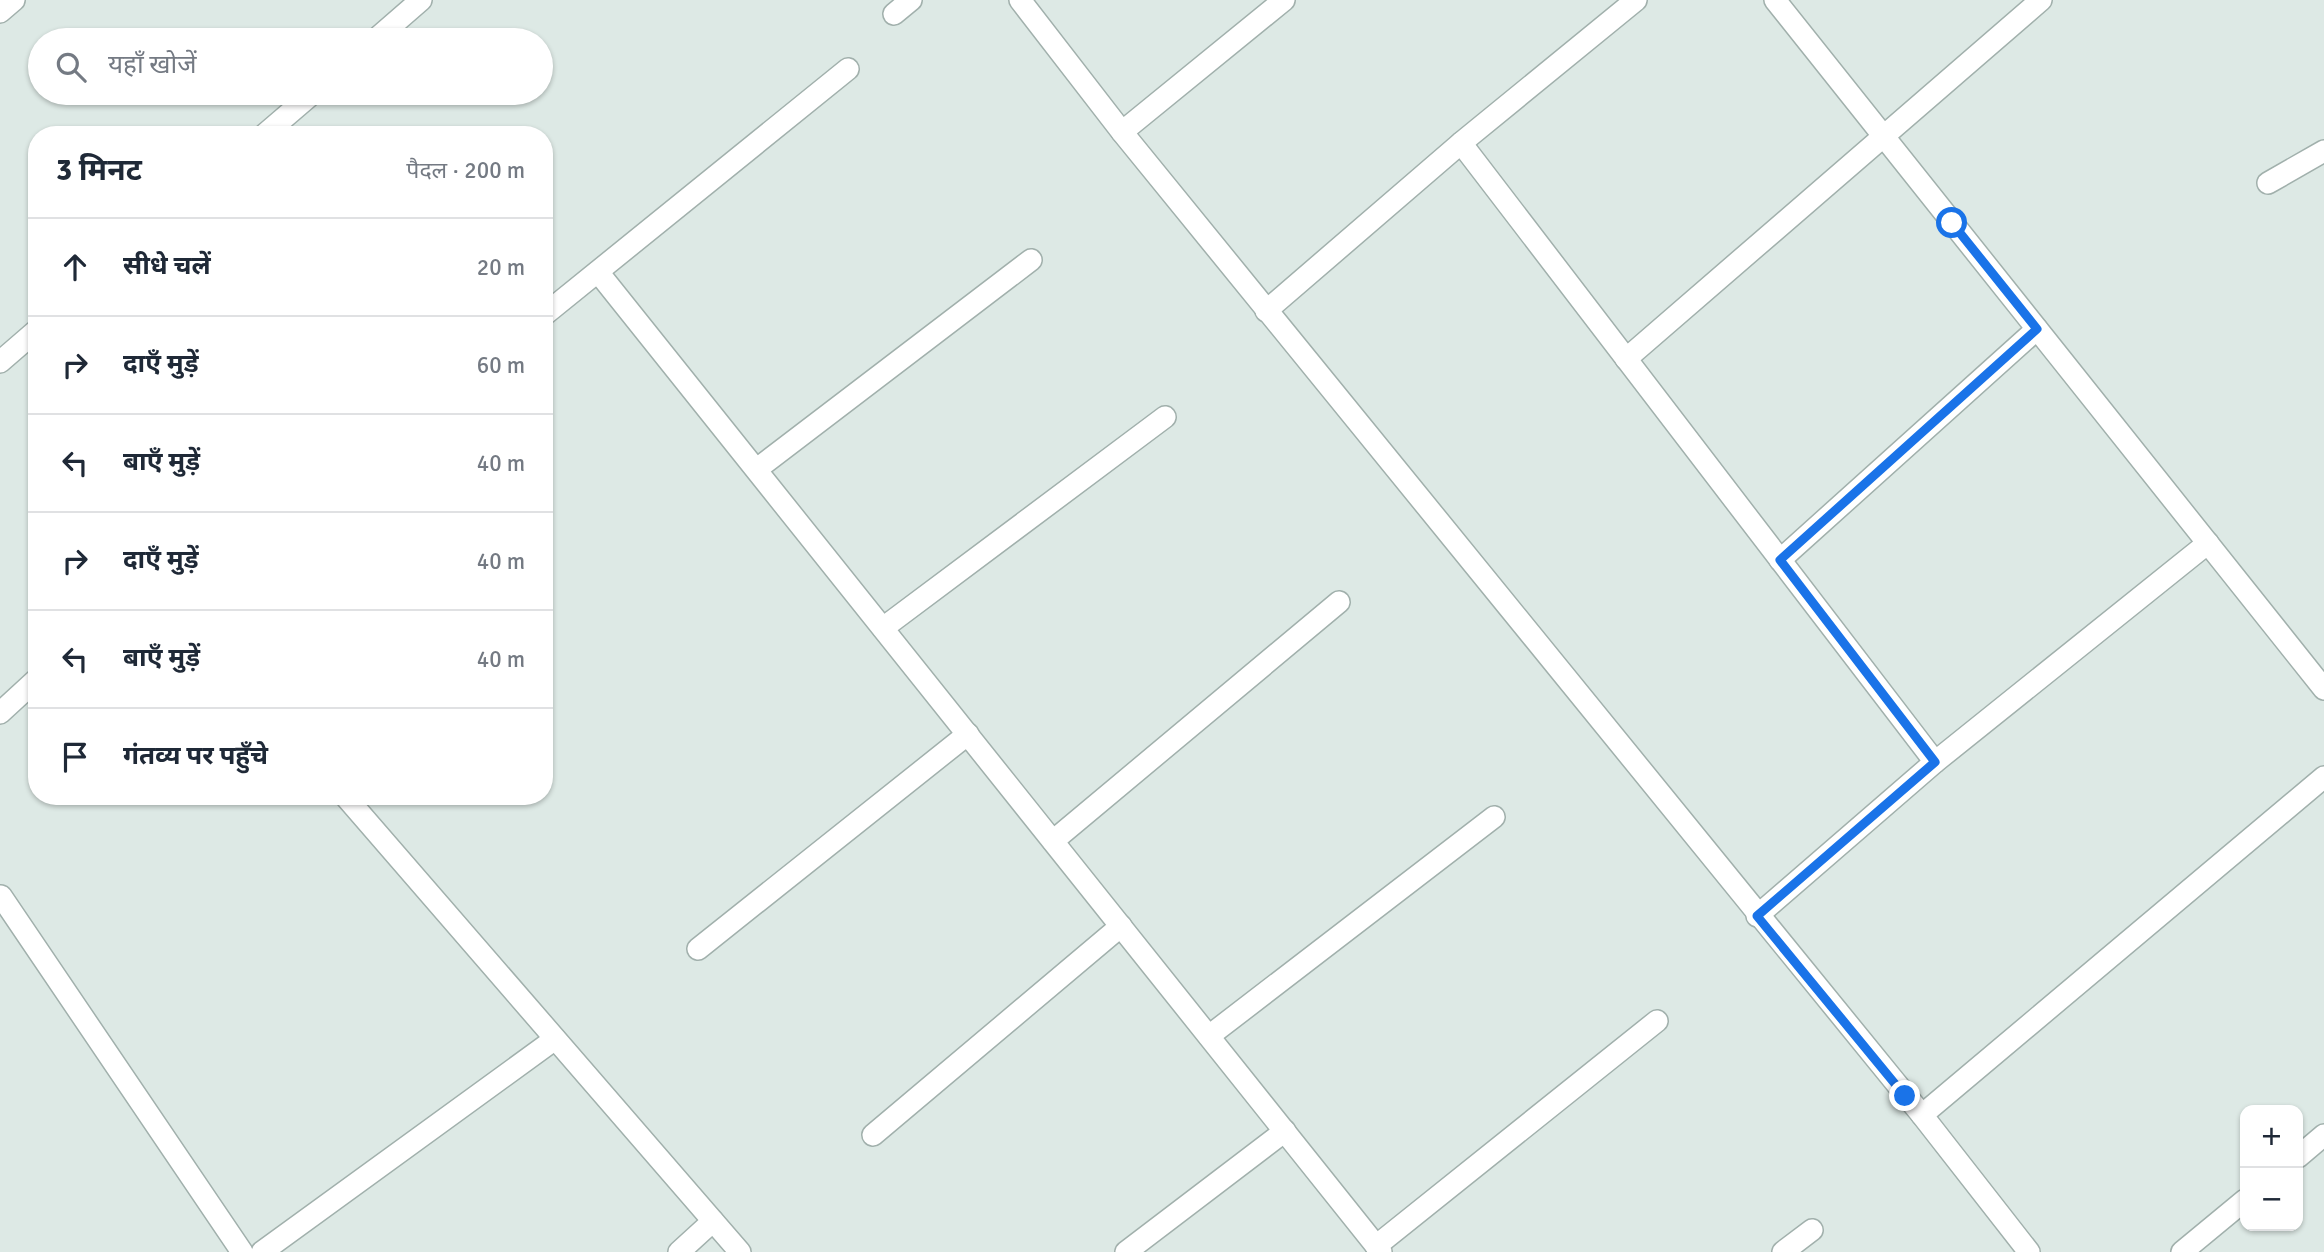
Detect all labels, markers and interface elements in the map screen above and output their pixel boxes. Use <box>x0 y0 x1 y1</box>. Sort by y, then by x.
search box <box>28 28 553 105</box>
icon: search <box>52 48 90 86</box>
text: यहाँ खोजें <box>108 49 197 81</box>
text: 3 मिनट <box>56 152 142 189</box>
text: पैदल · 200 m <box>406 156 525 185</box>
route start <box>1936 207 1967 238</box>
icon: ahead <box>56 248 94 286</box>
text: सीधे चलें <box>123 250 211 282</box>
text: 20 m <box>477 253 525 282</box>
icon: right <box>56 346 94 384</box>
text: दाएँ मुड़ें <box>123 348 199 380</box>
text: 60 m <box>477 351 525 380</box>
icon: left <box>56 444 94 482</box>
text: बाएँ मुड़ें <box>123 446 200 478</box>
text: 40 m <box>477 449 525 478</box>
icon: right <box>56 542 94 580</box>
text: दाएँ मुड़ें <box>123 544 199 576</box>
text: 40 m <box>477 547 525 576</box>
icon: left <box>56 640 94 678</box>
text: बाएँ मुड़ें <box>123 642 200 674</box>
text: 40 m <box>477 645 525 674</box>
icon: arrive <box>56 738 94 776</box>
text: गंतव्य पर पहुँचे <box>123 740 268 772</box>
route end <box>1889 1080 1920 1111</box>
map controls <box>2240 1105 2303 1231</box>
button: + <box>2240 1105 2303 1168</box>
button: − <box>2240 1168 2303 1231</box>

